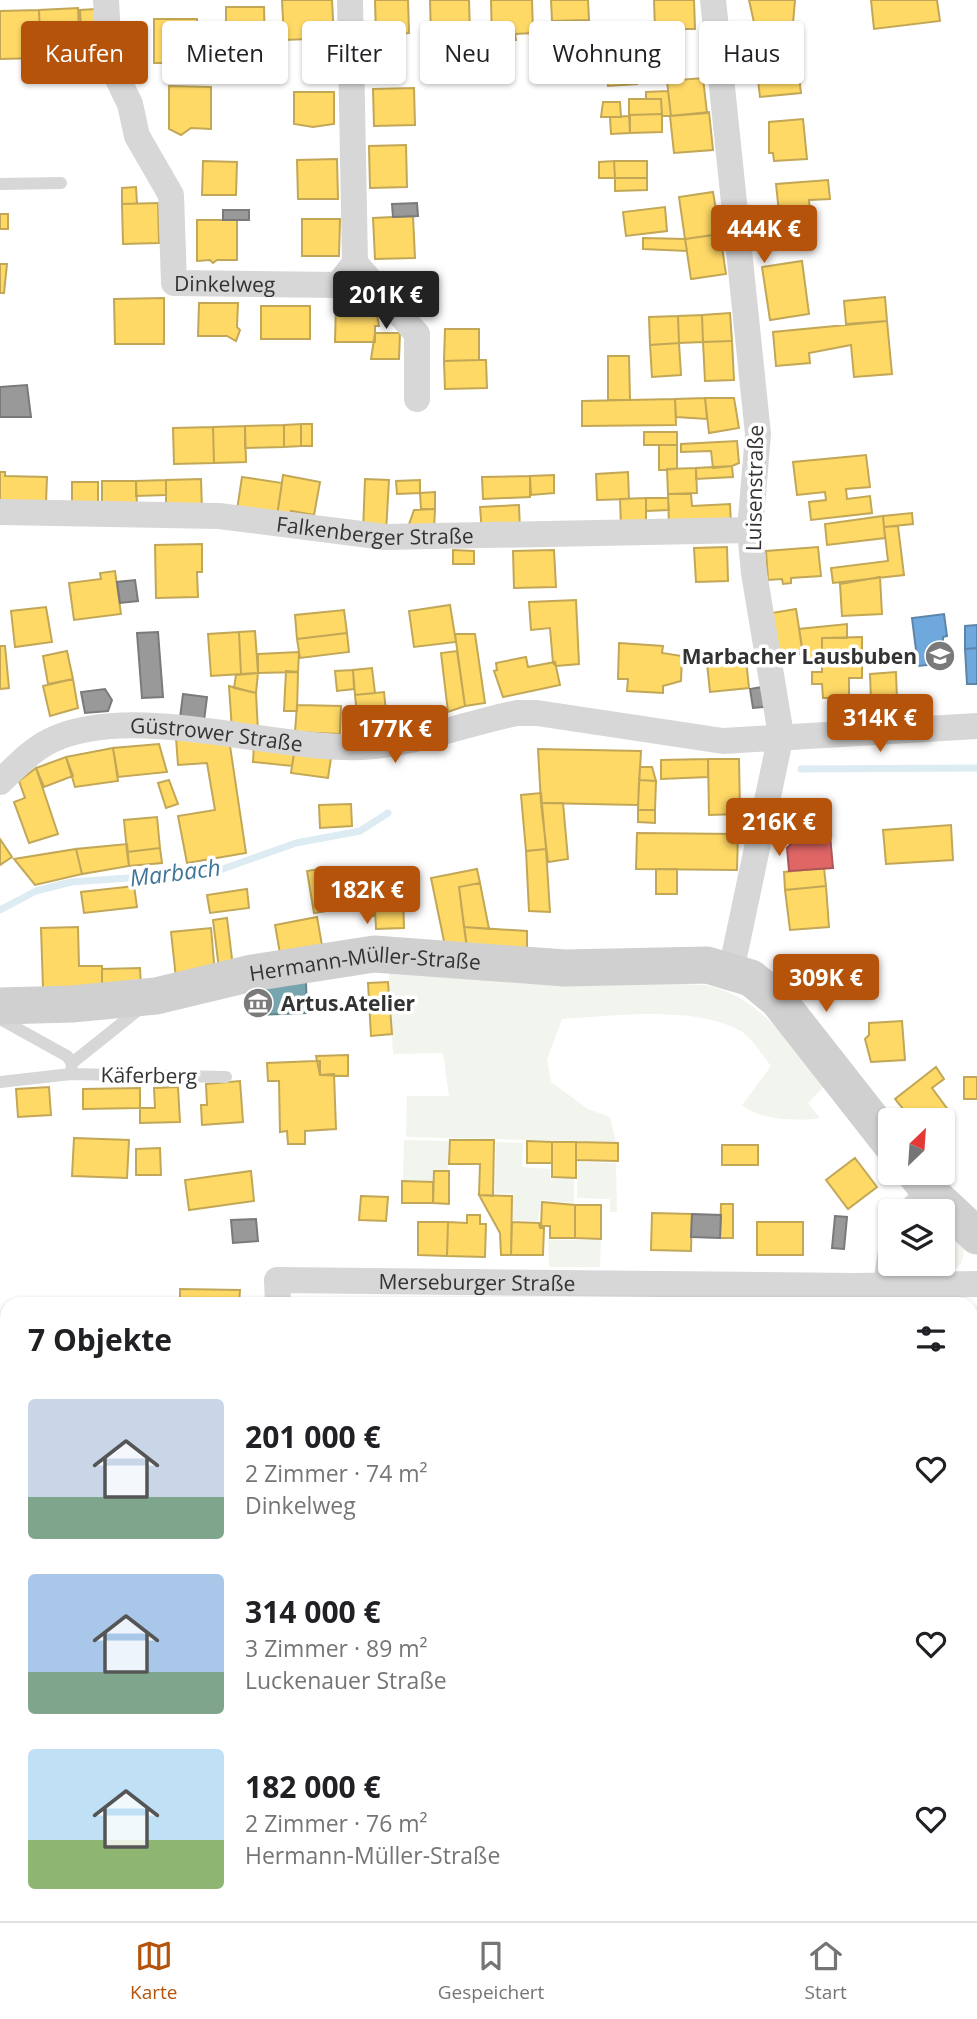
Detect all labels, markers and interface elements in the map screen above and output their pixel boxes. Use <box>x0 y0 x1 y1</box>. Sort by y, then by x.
chip: Kaufen <box>21 21 148 84</box>
chip: Mieten <box>162 21 288 84</box>
chip: Filter <box>302 21 406 84</box>
chip: Neu <box>420 21 515 84</box>
chip: Wohnung <box>529 21 685 84</box>
chip: Haus <box>699 21 804 84</box>
pin: 444K € <box>707 205 821 265</box>
text: 444K € <box>727 212 801 244</box>
street label: Dinkelweg <box>174 269 275 298</box>
pin: 201K € <box>329 272 443 331</box>
text: 201K € <box>349 278 423 310</box>
street label: Luisenstraße <box>739 425 769 551</box>
street label: Falkenberger Straße <box>275 509 474 551</box>
school or university icon: Marbacher Lausbuben <box>923 639 957 673</box>
place label: Marbacher Lausbuben <box>682 642 917 670</box>
pin: 314K € <box>823 694 937 754</box>
text: 314K € <box>843 701 917 733</box>
pin: 177K € <box>338 706 452 765</box>
street label: Güstrower Straße <box>130 711 304 758</box>
text: 177K € <box>358 712 432 744</box>
pin: 216K € <box>722 798 836 858</box>
text: 216K € <box>742 805 816 837</box>
water label: Marbach <box>128 851 222 893</box>
pin: 182K € <box>310 866 424 926</box>
text: 182K € <box>330 873 404 905</box>
street label: Hermann-Müller-Straße <box>247 939 482 987</box>
pin: 309K € <box>769 954 883 1014</box>
text: 309K € <box>789 961 863 993</box>
museum icon: Artus.Atelier <box>241 986 275 1020</box>
place label: Artus.Atelier <box>281 989 416 1017</box>
street label: Käferberg <box>100 1060 198 1090</box>
north arrow <box>878 1108 956 1185</box>
map controls <box>878 1108 955 1276</box>
button: layers <box>878 1199 955 1276</box>
street label: Merseburger Straße <box>378 1267 576 1297</box>
text: 7 Objekte <box>28 1319 172 1360</box>
icon: filters <box>912 1320 950 1358</box>
text: 201 000 € <box>245 1416 381 1457</box>
icon: home <box>84 1427 168 1511</box>
icon: heart <box>912 1450 950 1488</box>
text: 2 Zimmer · 74 m² <box>245 1457 428 1489</box>
text: Dinkelweg <box>245 1489 356 1521</box>
text: 314 000 € <box>245 1591 381 1632</box>
icon: home <box>84 1602 168 1686</box>
icon: heart <box>912 1625 950 1663</box>
text: 3 Zimmer · 89 m² <box>245 1632 428 1664</box>
text: Luckenauer Straße <box>245 1664 447 1696</box>
text: 182 000 € <box>245 1766 381 1807</box>
icon: home <box>84 1777 168 1861</box>
icon: heart <box>912 1800 950 1838</box>
text: 2 Zimmer · 76 m² <box>245 1807 428 1839</box>
text: Hermann-Müller-Straße <box>245 1839 500 1871</box>
tab: Karte <box>130 1937 178 2005</box>
tab: Gespeichert <box>438 1937 544 2005</box>
tab: Start <box>805 1937 847 2005</box>

